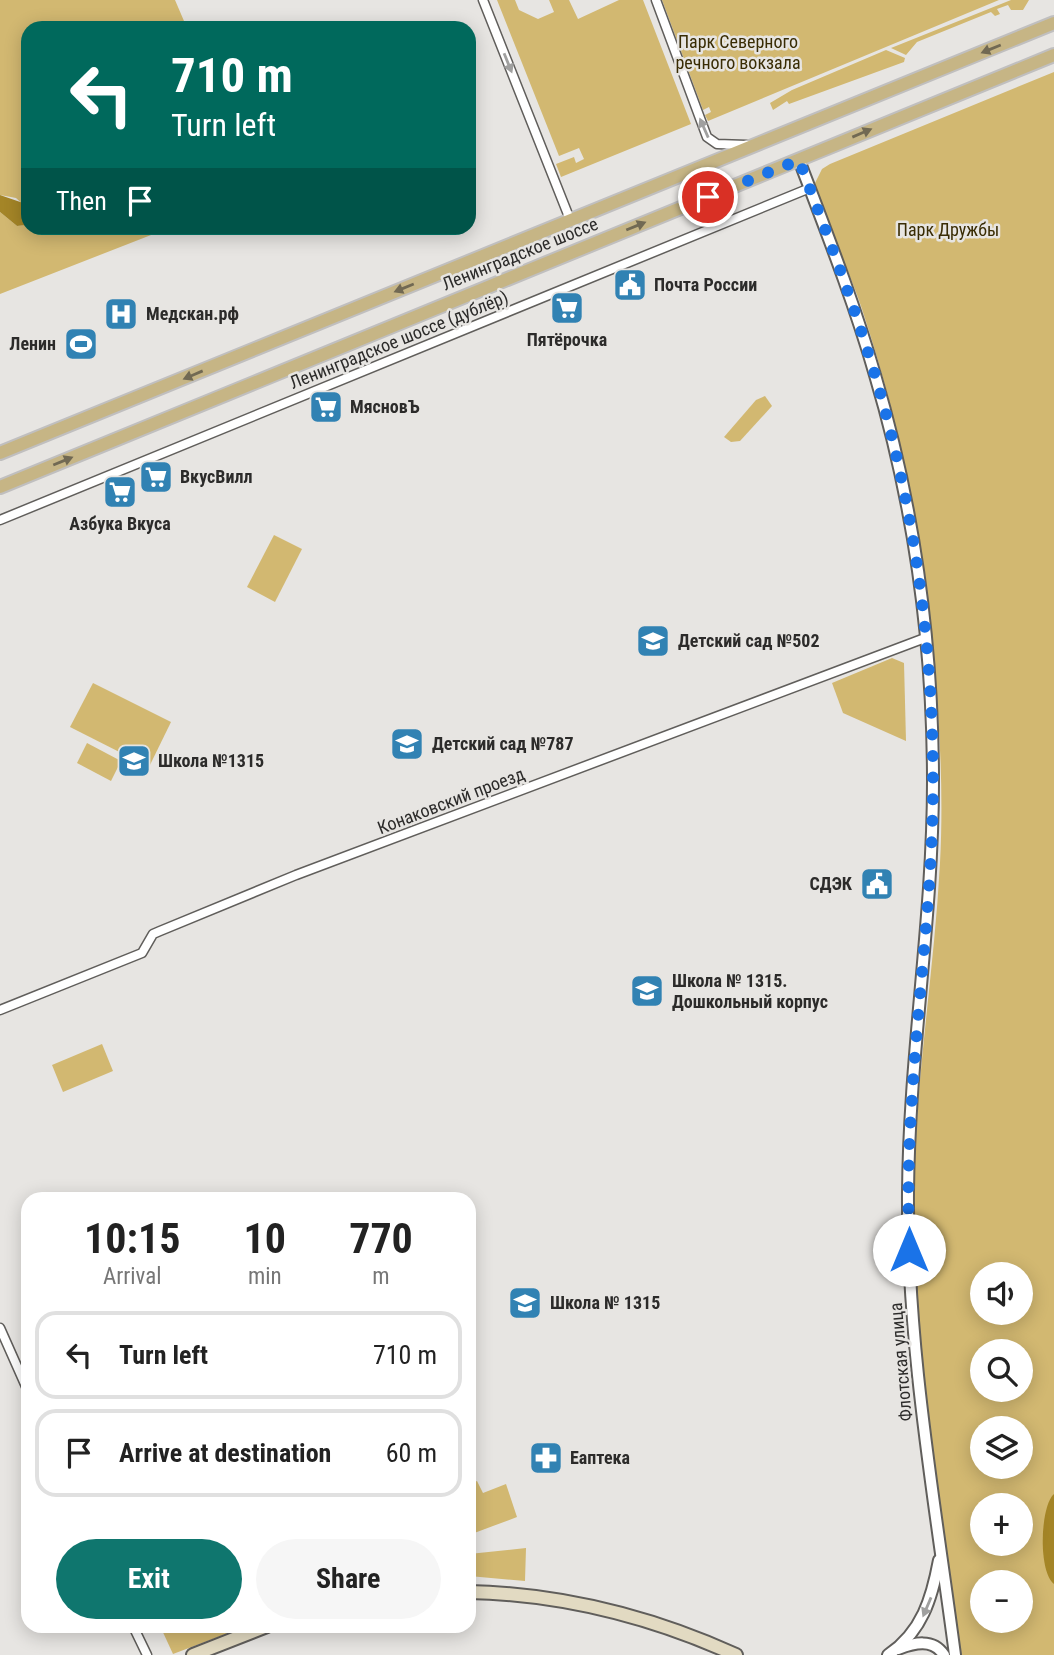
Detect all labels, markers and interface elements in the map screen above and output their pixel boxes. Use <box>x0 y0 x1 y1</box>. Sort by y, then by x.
park label: Парк Северного речного вокзала <box>675 31 801 73</box>
one-way arrow <box>980 44 1001 55</box>
text: 710 m <box>171 47 293 104</box>
icon: left <box>56 49 147 140</box>
one-way arrow <box>502 53 513 74</box>
text: Turn left <box>171 106 276 144</box>
one-way arrow <box>699 117 710 138</box>
one-way arrow <box>851 128 872 139</box>
pin <box>678 167 738 227</box>
icon: arrive <box>689 178 727 216</box>
icon: arrive <box>121 182 159 220</box>
text: Then <box>56 186 107 216</box>
street label: Ленинградское шоссе <box>439 213 601 294</box>
park label: Парк Дружбы <box>897 219 999 240</box>
one-way arrow <box>626 220 647 231</box>
public building icon: Почта России <box>611 266 649 304</box>
place label: Почта России <box>654 274 757 295</box>
one-way arrow <box>393 283 414 294</box>
street label: Ленинградское шоссе (дублёр) <box>286 286 512 394</box>
supermarket icon: Пятёрочка <box>548 289 586 327</box>
hospital icon: Медскан.рф <box>102 295 140 333</box>
place label: Медскан.рф <box>146 303 239 324</box>
sports icon: Ленин <box>62 325 100 363</box>
place label: Пятёрочка <box>527 329 607 350</box>
place label: Ленин <box>9 333 56 354</box>
one-way arrow <box>183 370 204 381</box>
supermarket icon: МясновЪ <box>307 388 345 426</box>
place label: МясновЪ <box>350 396 420 417</box>
one-way arrow <box>53 456 74 467</box>
supermarket icon: ВкусВилл <box>137 458 175 496</box>
place label: ВкусВилл <box>180 466 252 487</box>
supermarket icon: Азбука Вкуса <box>101 473 139 511</box>
place label: Азбука Вкуса <box>69 513 171 534</box>
school or university icon: Детский сад №502 <box>634 622 672 660</box>
place label: Детский сад №502 <box>678 630 819 651</box>
school or university icon: Детский сад №787 <box>388 725 426 763</box>
place label: Детский сад №787 <box>432 733 573 754</box>
school or university icon: Школа №1315 <box>115 742 153 780</box>
place label: Школа №1315 <box>158 750 264 771</box>
street label: Конаковский проезд <box>374 763 528 838</box>
public building icon: СДЭК <box>858 865 896 903</box>
place label: СДЭК <box>810 873 853 894</box>
place label: Школа № 1315. Дошкольный корпус <box>672 970 828 1012</box>
school or university icon: Школа № 1315. Дошкольный корпус <box>628 972 666 1010</box>
position arrow <box>872 1213 946 1287</box>
text: 10:15 <box>84 1214 181 1263</box>
text: 10 <box>244 1214 286 1263</box>
text: 770 <box>349 1214 413 1263</box>
map controls <box>970 1262 1033 1633</box>
button: sound <box>970 1262 1033 1325</box>
text: Arrival <box>103 1263 162 1290</box>
text: min <box>248 1263 282 1290</box>
text: m <box>372 1263 390 1290</box>
school or university icon: Школа № 1315 <box>506 1284 544 1322</box>
place label: Школа № 1315 <box>550 1292 660 1313</box>
street label: Флотская улица <box>885 1302 916 1422</box>
icon: left <box>60 1336 98 1374</box>
button: search <box>970 1339 1033 1402</box>
text: Turn left <box>119 1340 208 1370</box>
text: 710 m <box>373 1340 437 1370</box>
button: layers <box>970 1416 1033 1479</box>
icon: arrive <box>60 1434 98 1472</box>
text: Arrive at destination <box>119 1438 331 1468</box>
text: 60 m <box>386 1438 437 1468</box>
pharmacy icon: Еаптека <box>527 1439 565 1477</box>
place label: Еаптека <box>570 1447 630 1468</box>
button: + <box>970 1493 1033 1556</box>
button: Exit <box>56 1539 242 1619</box>
button: Share <box>256 1539 441 1619</box>
button: − <box>970 1570 1033 1633</box>
one-way arrow <box>921 1597 933 1617</box>

